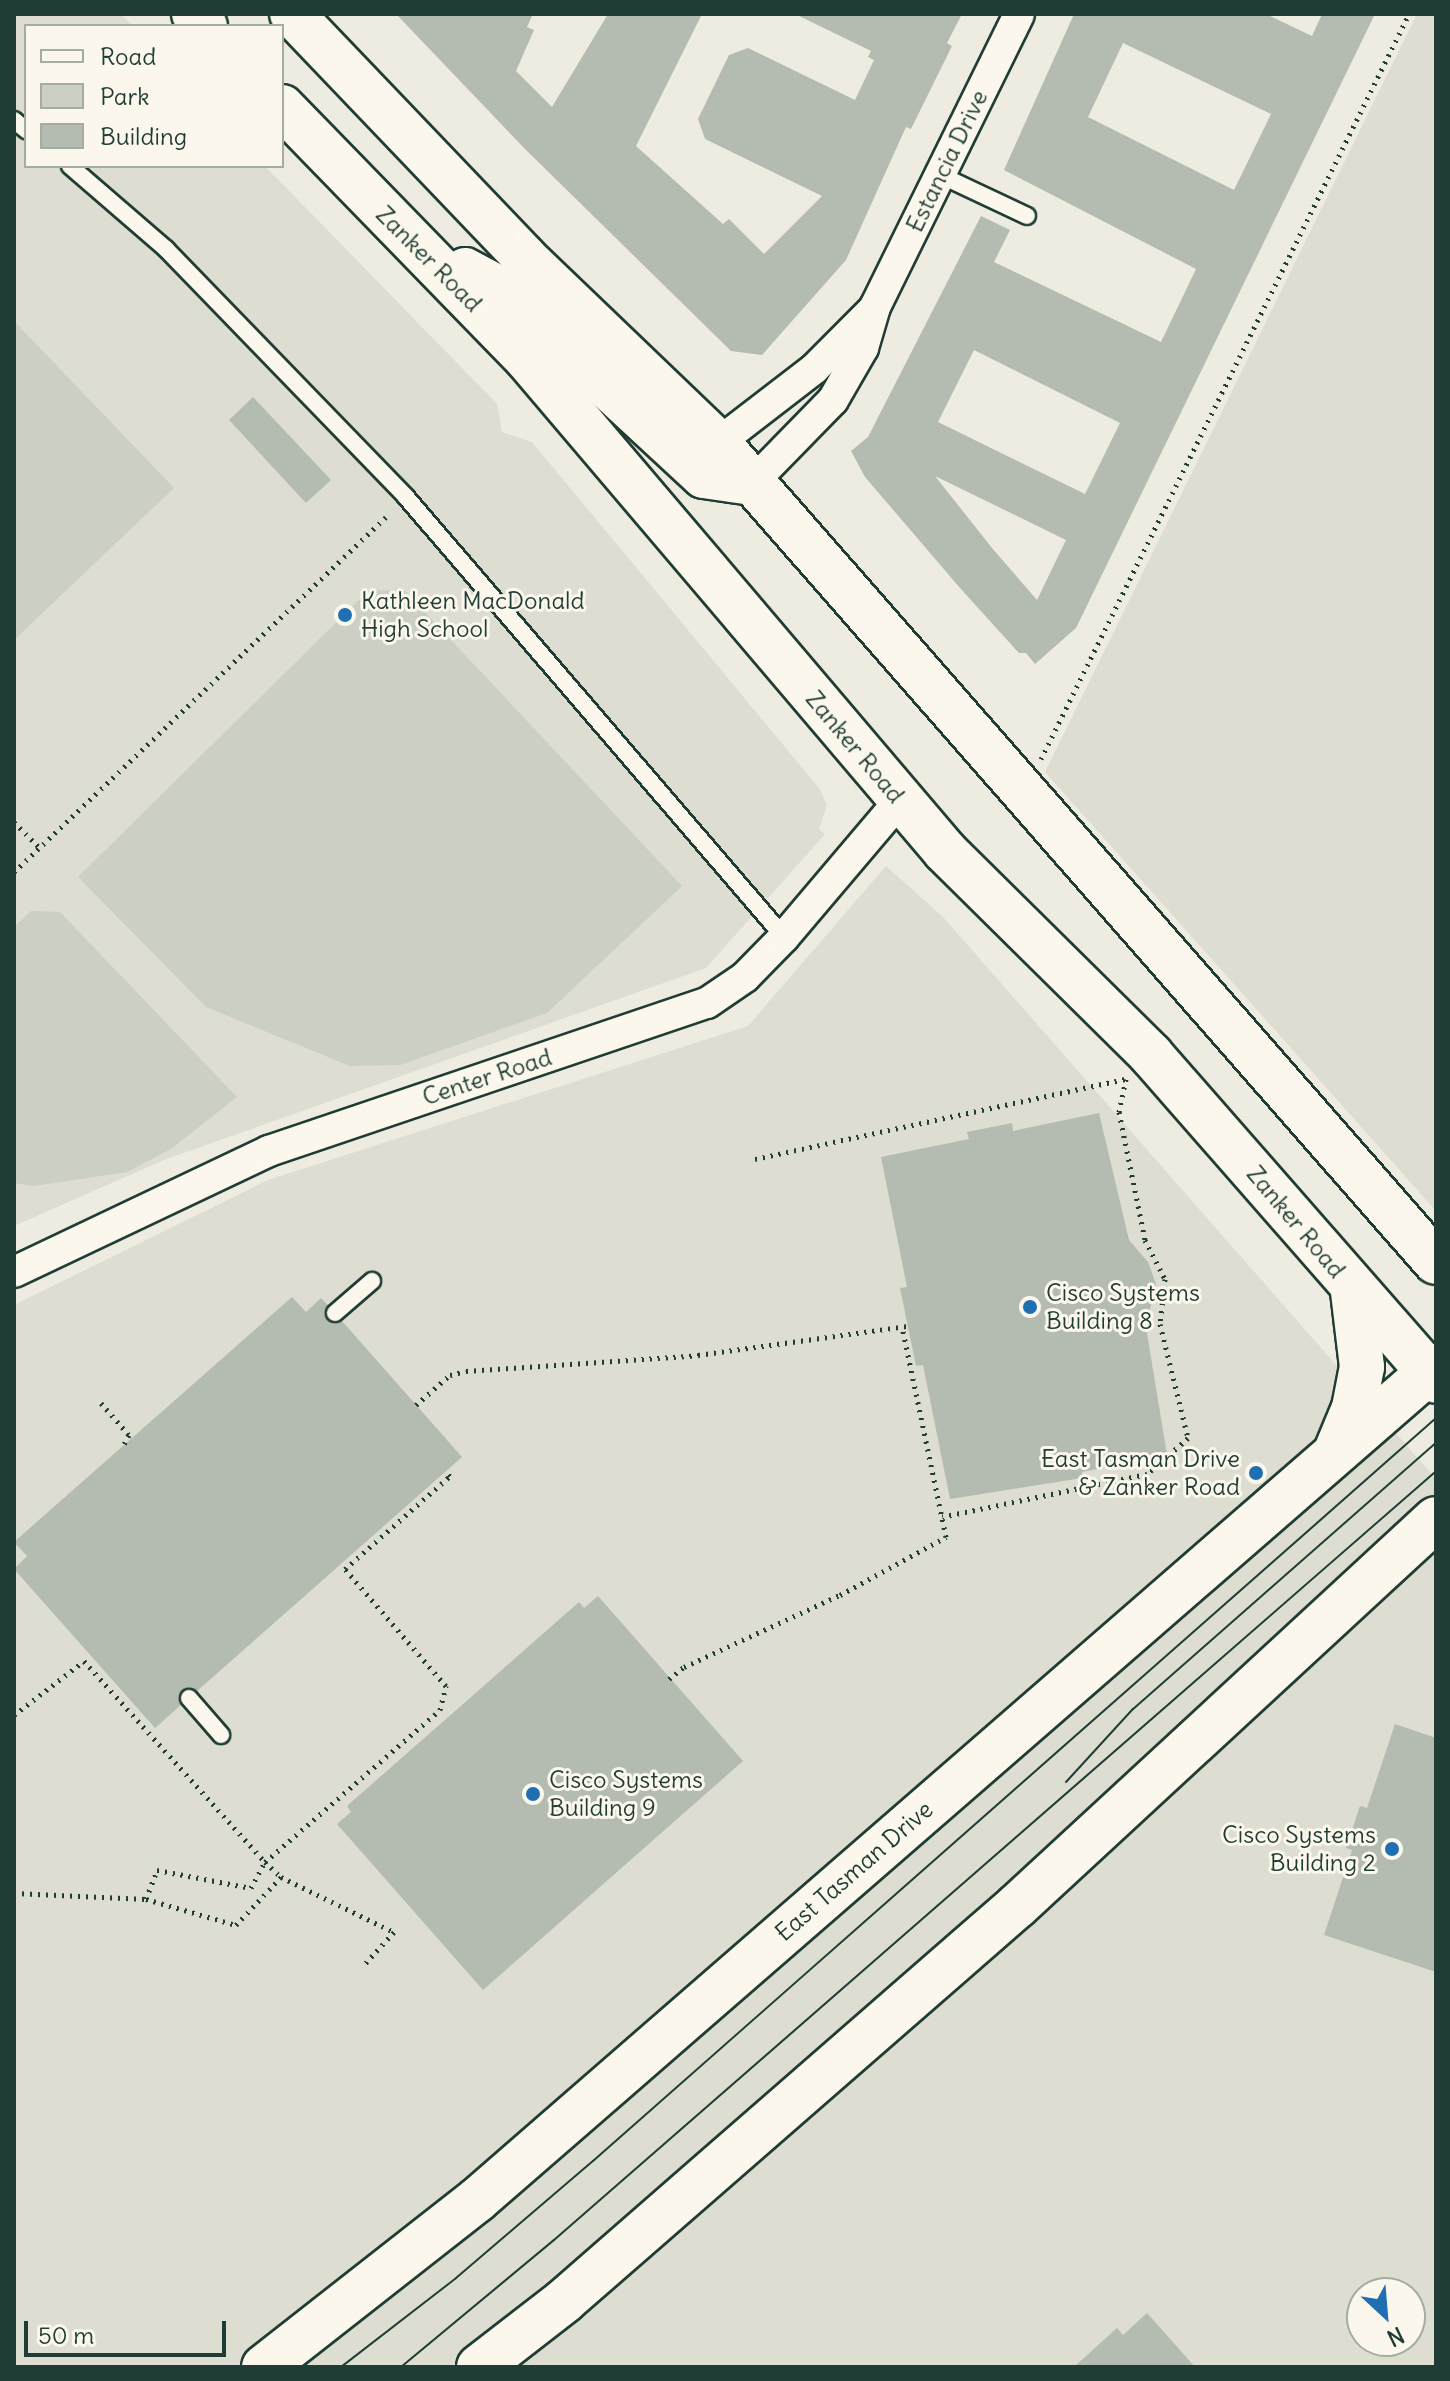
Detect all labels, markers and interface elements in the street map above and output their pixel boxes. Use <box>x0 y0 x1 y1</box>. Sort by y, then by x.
legend <box>24 24 284 168</box>
text: Road <box>100 41 156 71</box>
text: Park <box>100 81 150 111</box>
street label: Estancia Drive <box>900 85 994 237</box>
text: Building <box>100 121 187 151</box>
street label: Zanker Road <box>370 200 488 318</box>
place label: Kathleen MacDonald High School <box>361 587 585 643</box>
marker: Kathleen MacDonald High School <box>336 606 354 624</box>
street label: Zanker Road <box>800 685 910 809</box>
street label: Center Road <box>419 1043 555 1111</box>
street label: Zanker Road <box>1241 1160 1351 1284</box>
place label: Cisco Systems Building 8 <box>1046 1279 1200 1335</box>
marker: Cisco Systems Building 8 <box>1021 1298 1039 1316</box>
place label: East Tasman Drive & Zanker Road <box>1041 1445 1240 1501</box>
marker: East Tasman Drive & Zanker Road <box>1247 1464 1265 1482</box>
place label: Cisco Systems Building 9 <box>549 1766 703 1822</box>
marker: Cisco Systems Building 9 <box>524 1785 542 1803</box>
street label: East Tasman Drive <box>769 1795 939 1947</box>
place label: Cisco Systems Building 2 <box>1222 1821 1376 1877</box>
marker: Cisco Systems Building 2 <box>1383 1840 1401 1858</box>
north arrow <box>1346 2277 1426 2357</box>
scale bar <box>28 2305 230 2355</box>
text: 50 m <box>38 2320 94 2350</box>
text: N <box>1383 2321 1409 2353</box>

